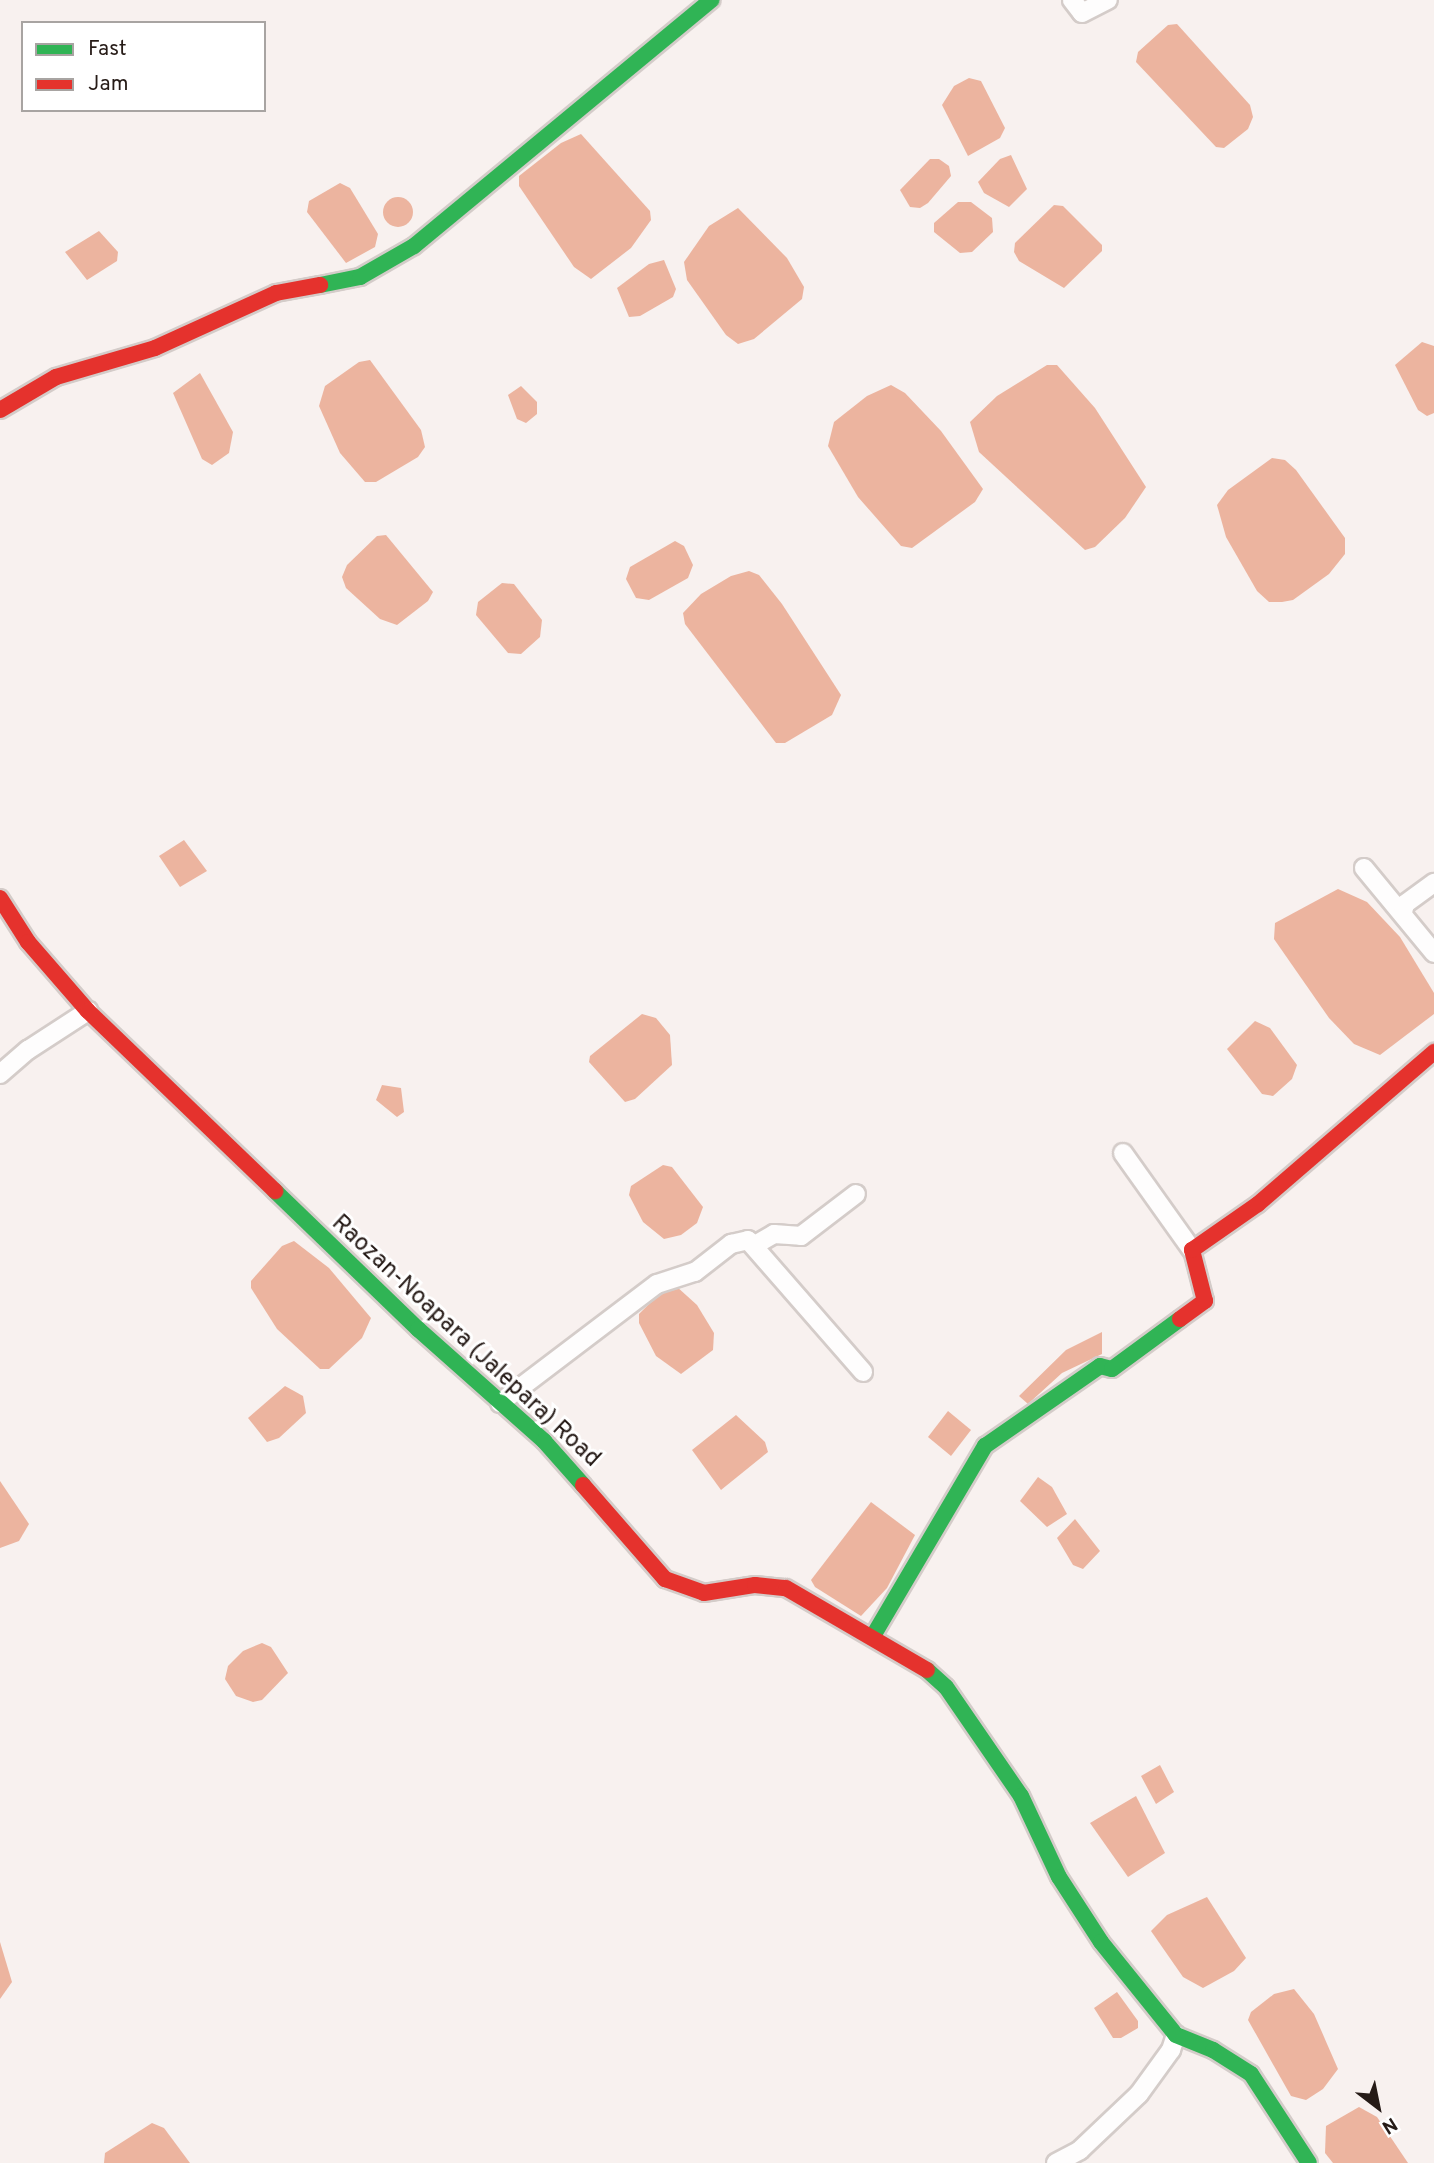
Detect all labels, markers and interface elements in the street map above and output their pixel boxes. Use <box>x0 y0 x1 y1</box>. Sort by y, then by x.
legend <box>21 21 266 112</box>
text: Fast <box>88 36 127 63</box>
text: Jam <box>88 71 129 98</box>
street label: Raozan-Noapara (Jalepara) Road <box>325 1210 605 1474</box>
north arrow <box>1343 2072 1413 2142</box>
text: N <box>1377 2111 1401 2139</box>

